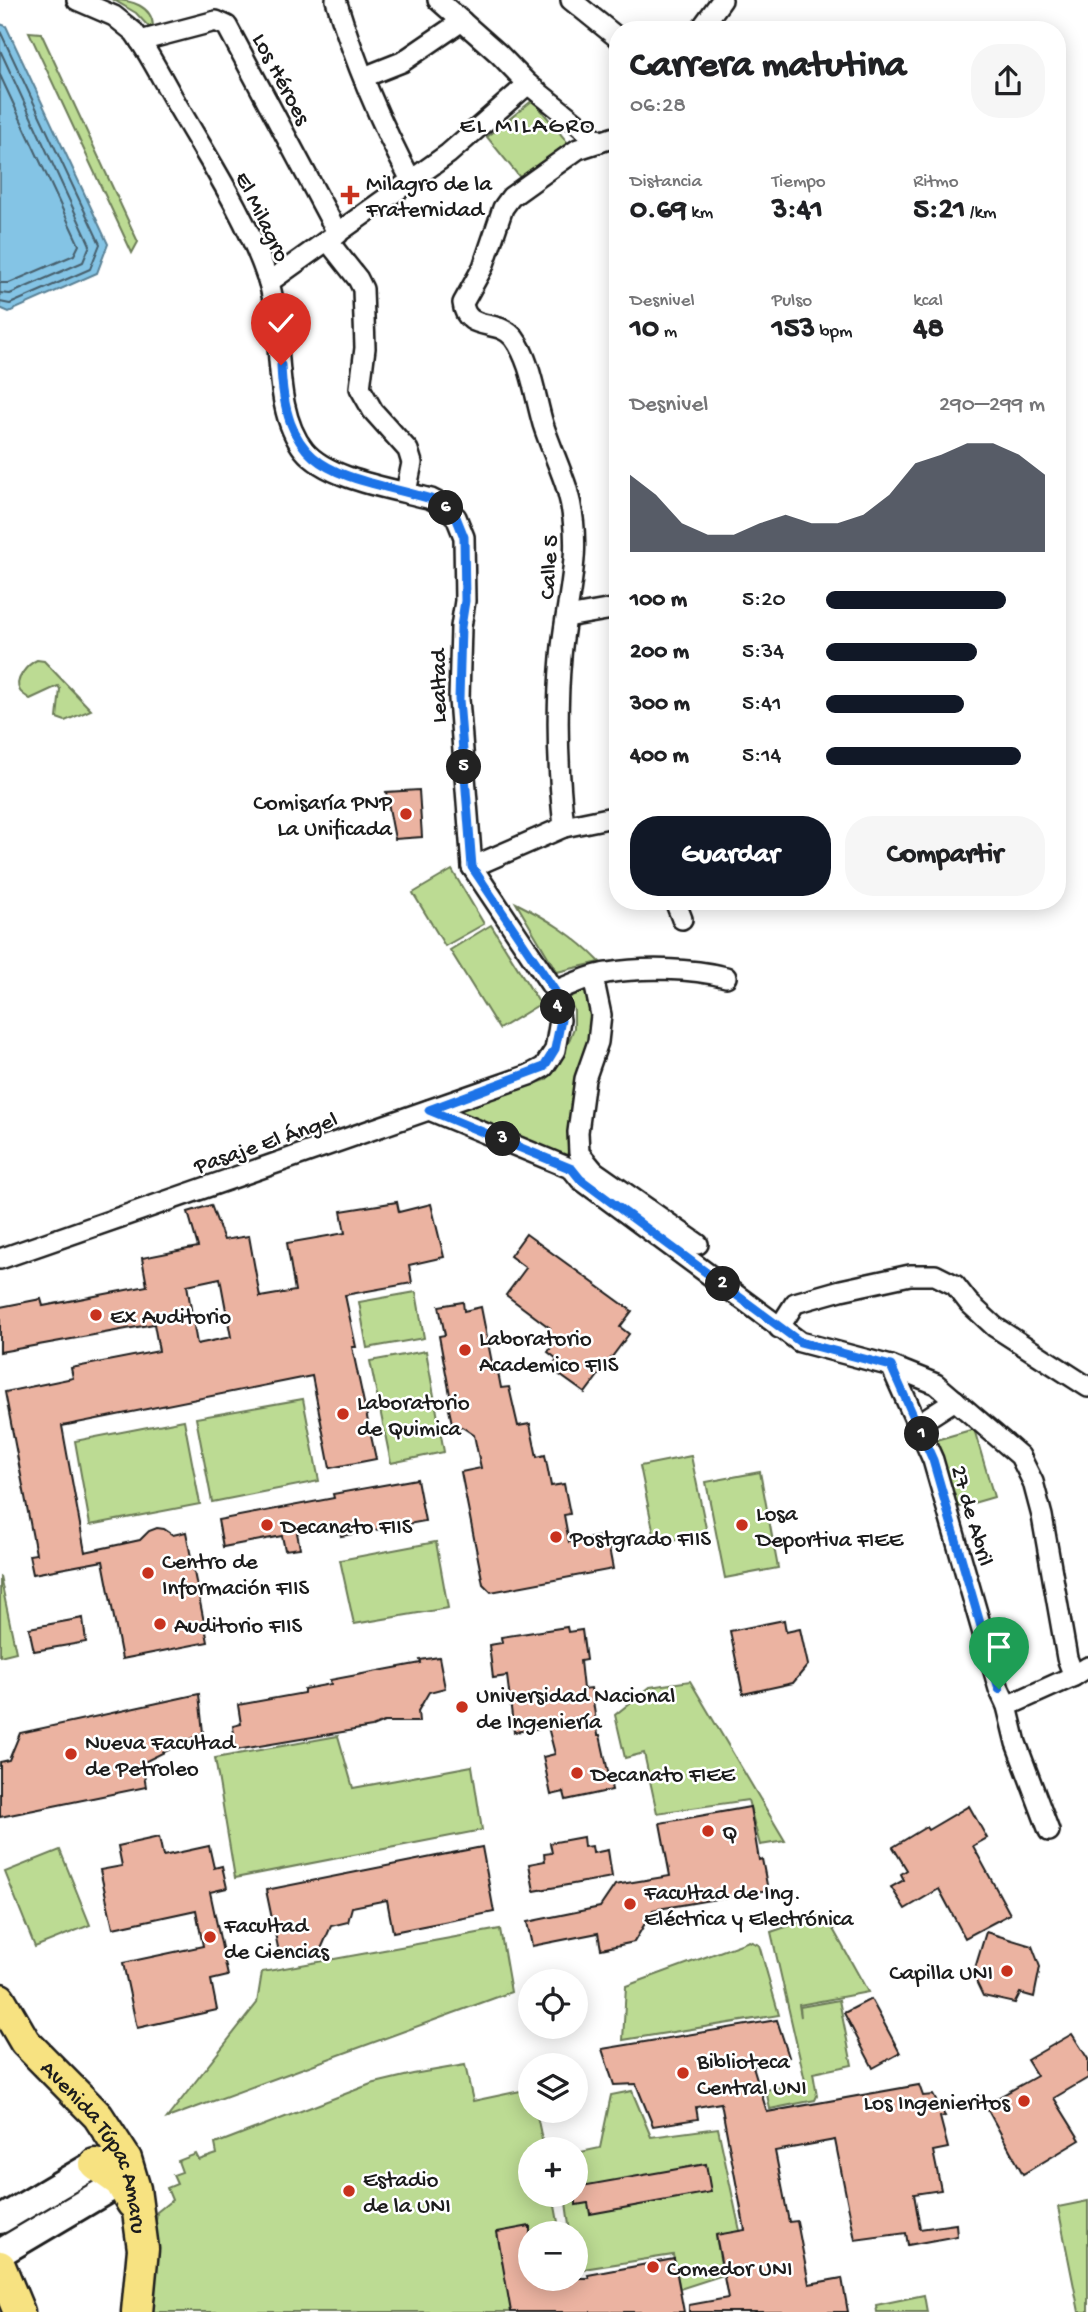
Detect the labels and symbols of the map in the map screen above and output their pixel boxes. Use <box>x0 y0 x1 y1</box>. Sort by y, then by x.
street label: Los Héroes <box>245 29 315 130</box>
district label: EL MILAGRO <box>460 113 596 142</box>
street label: El Milagro <box>228 168 294 267</box>
place label: Milagro de la Fraternidad <box>365 172 493 225</box>
marker: Milagro de la Fraternidad <box>340 185 360 205</box>
pin <box>251 293 311 365</box>
pin: 6 <box>428 490 464 526</box>
street label: Calle 5 <box>535 534 566 600</box>
street label: Lealtad <box>427 648 454 723</box>
pin: 5 <box>447 750 482 784</box>
place label: Comisaría PNP La Unificada <box>253 791 393 844</box>
marker: Comisaría PNP La Unificada <box>398 806 414 822</box>
pin: 4 <box>540 990 576 1024</box>
street label: Pasaje El Ángel <box>190 1106 341 1182</box>
pin: 3 <box>486 1122 520 1156</box>
pin: 2 <box>706 1266 740 1302</box>
place label: Ex Auditorio <box>110 1305 231 1332</box>
marker: Ex Auditorio <box>88 1307 104 1323</box>
place label: Laboratorio Academico FIIS <box>479 1327 619 1380</box>
marker: Laboratorio Academico FIIS <box>457 1342 473 1358</box>
place label: Laboratorio de Quimica <box>357 1391 470 1444</box>
marker: Laboratorio de Quimica <box>335 1406 351 1422</box>
pin: 1 <box>904 1416 940 1452</box>
street label: 27 de Abril <box>943 1463 998 1569</box>
place label: Losa Deportiva FIEE <box>754 1502 905 1555</box>
place label: Decanato FIIS <box>279 1515 413 1542</box>
marker: Decanato FIIS <box>259 1517 275 1533</box>
marker: Losa Deportiva FIEE <box>734 1517 750 1533</box>
place label: Postgrado FIIS <box>569 1527 711 1554</box>
marker: Postgrado FIIS <box>548 1529 564 1545</box>
place label: Centro de Información FIIS <box>162 1550 310 1603</box>
marker: Centro de Información FIIS <box>140 1565 156 1581</box>
place label: Auditorio FIIS <box>174 1614 302 1641</box>
marker: Auditorio FIIS <box>152 1616 168 1632</box>
pin <box>969 1617 1029 1689</box>
place label: Universidad Nacional de Ingeniería <box>476 1684 675 1737</box>
marker: Universidad Nacional de Ingeniería <box>454 1699 470 1715</box>
place label: Nueva Facultad de Petroleo <box>85 1731 236 1784</box>
marker: Nueva Facultad de Petroleo <box>63 1746 79 1762</box>
place label: Decanato FIEE <box>589 1763 737 1790</box>
marker: Decanato FIEE <box>569 1765 585 1781</box>
place label: Q <box>722 1821 737 1848</box>
marker: Q <box>700 1823 716 1839</box>
place label: Facultad de Ing. Eléctrica y Electrónica <box>643 1881 855 1934</box>
marker: Facultad de Ing. Eléctrica y Electrónica <box>622 1896 638 1912</box>
place label: Facultad de Ciencias <box>223 1914 330 1967</box>
marker: Facultad de Ciencias <box>202 1929 218 1945</box>
place label: Capilla UNI <box>889 1961 993 1988</box>
marker: Capilla UNI <box>999 1963 1015 1979</box>
place label: Biblioteca Central UNI <box>696 2050 807 2103</box>
street label: Avenida Túpac Amaru <box>33 2056 151 2236</box>
marker: Biblioteca Central UNI <box>675 2065 691 2081</box>
place label: Los Ingenieritos <box>864 2091 1011 2118</box>
marker: Los Ingenieritos <box>1016 2093 1032 2109</box>
place label: Estadio de la UNI <box>363 2168 451 2221</box>
marker: Estadio de la UNI <box>341 2183 357 2199</box>
place label: Comedor UNI <box>667 2257 792 2284</box>
marker: Comedor UNI <box>645 2259 661 2275</box>

